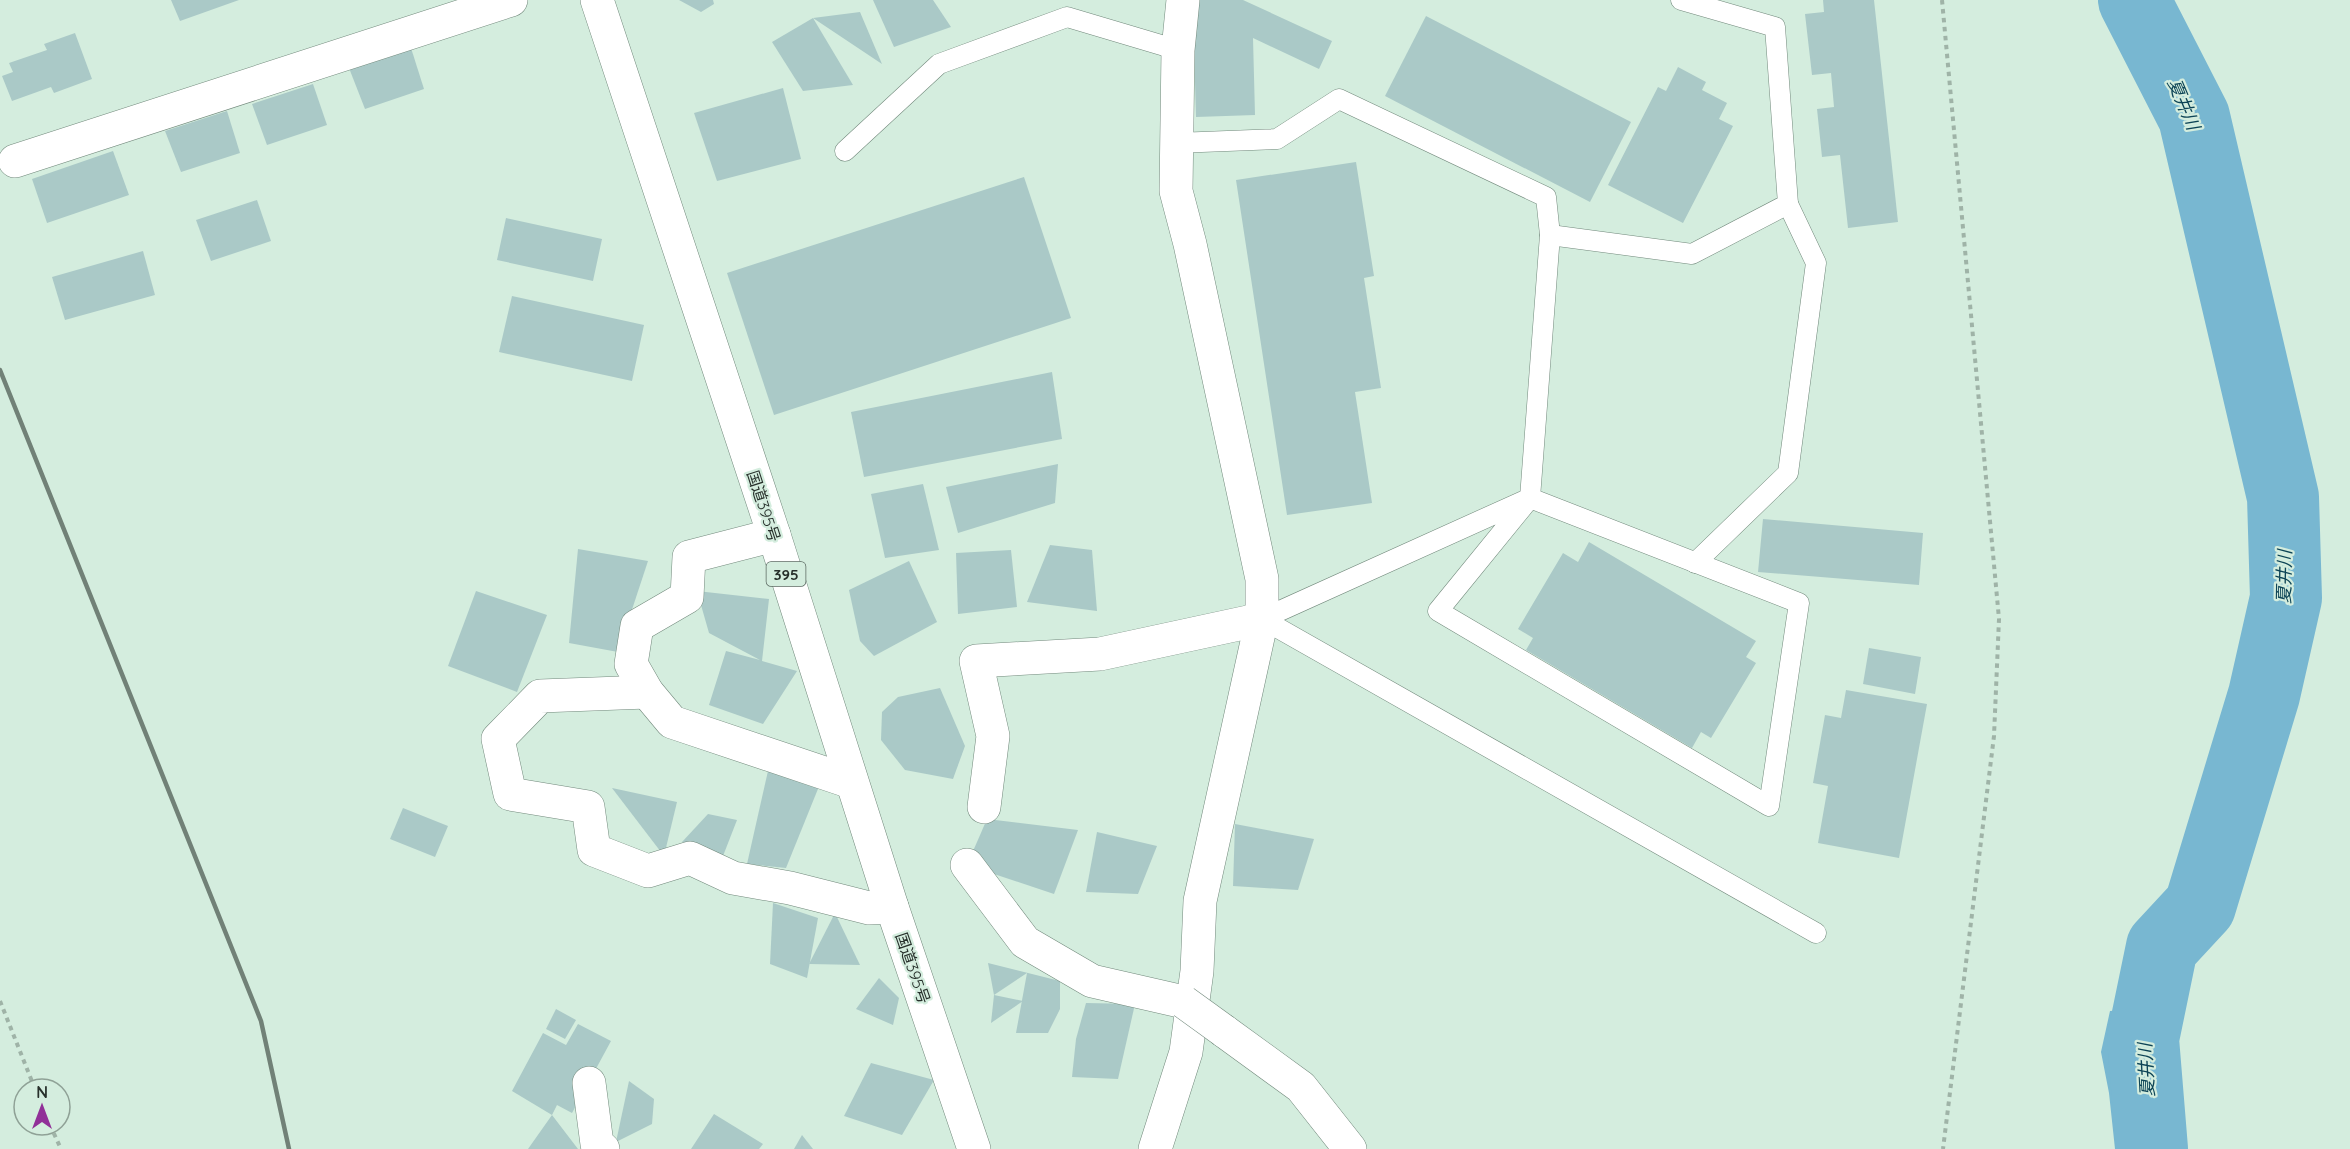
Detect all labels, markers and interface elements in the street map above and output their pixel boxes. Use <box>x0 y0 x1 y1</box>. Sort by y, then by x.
water label: 夏井川 <box>2163 75 2206 135</box>
street label: 国道395号 <box>743 468 785 544</box>
water label: 夏井川 <box>2272 548 2296 604</box>
road number: 395 <box>766 562 806 586</box>
street label: 国道395号 <box>891 930 935 1006</box>
water label: 夏井川 <box>2133 1040 2159 1098</box>
north arrow <box>12 1077 72 1137</box>
text: N <box>36 1082 48 1102</box>

